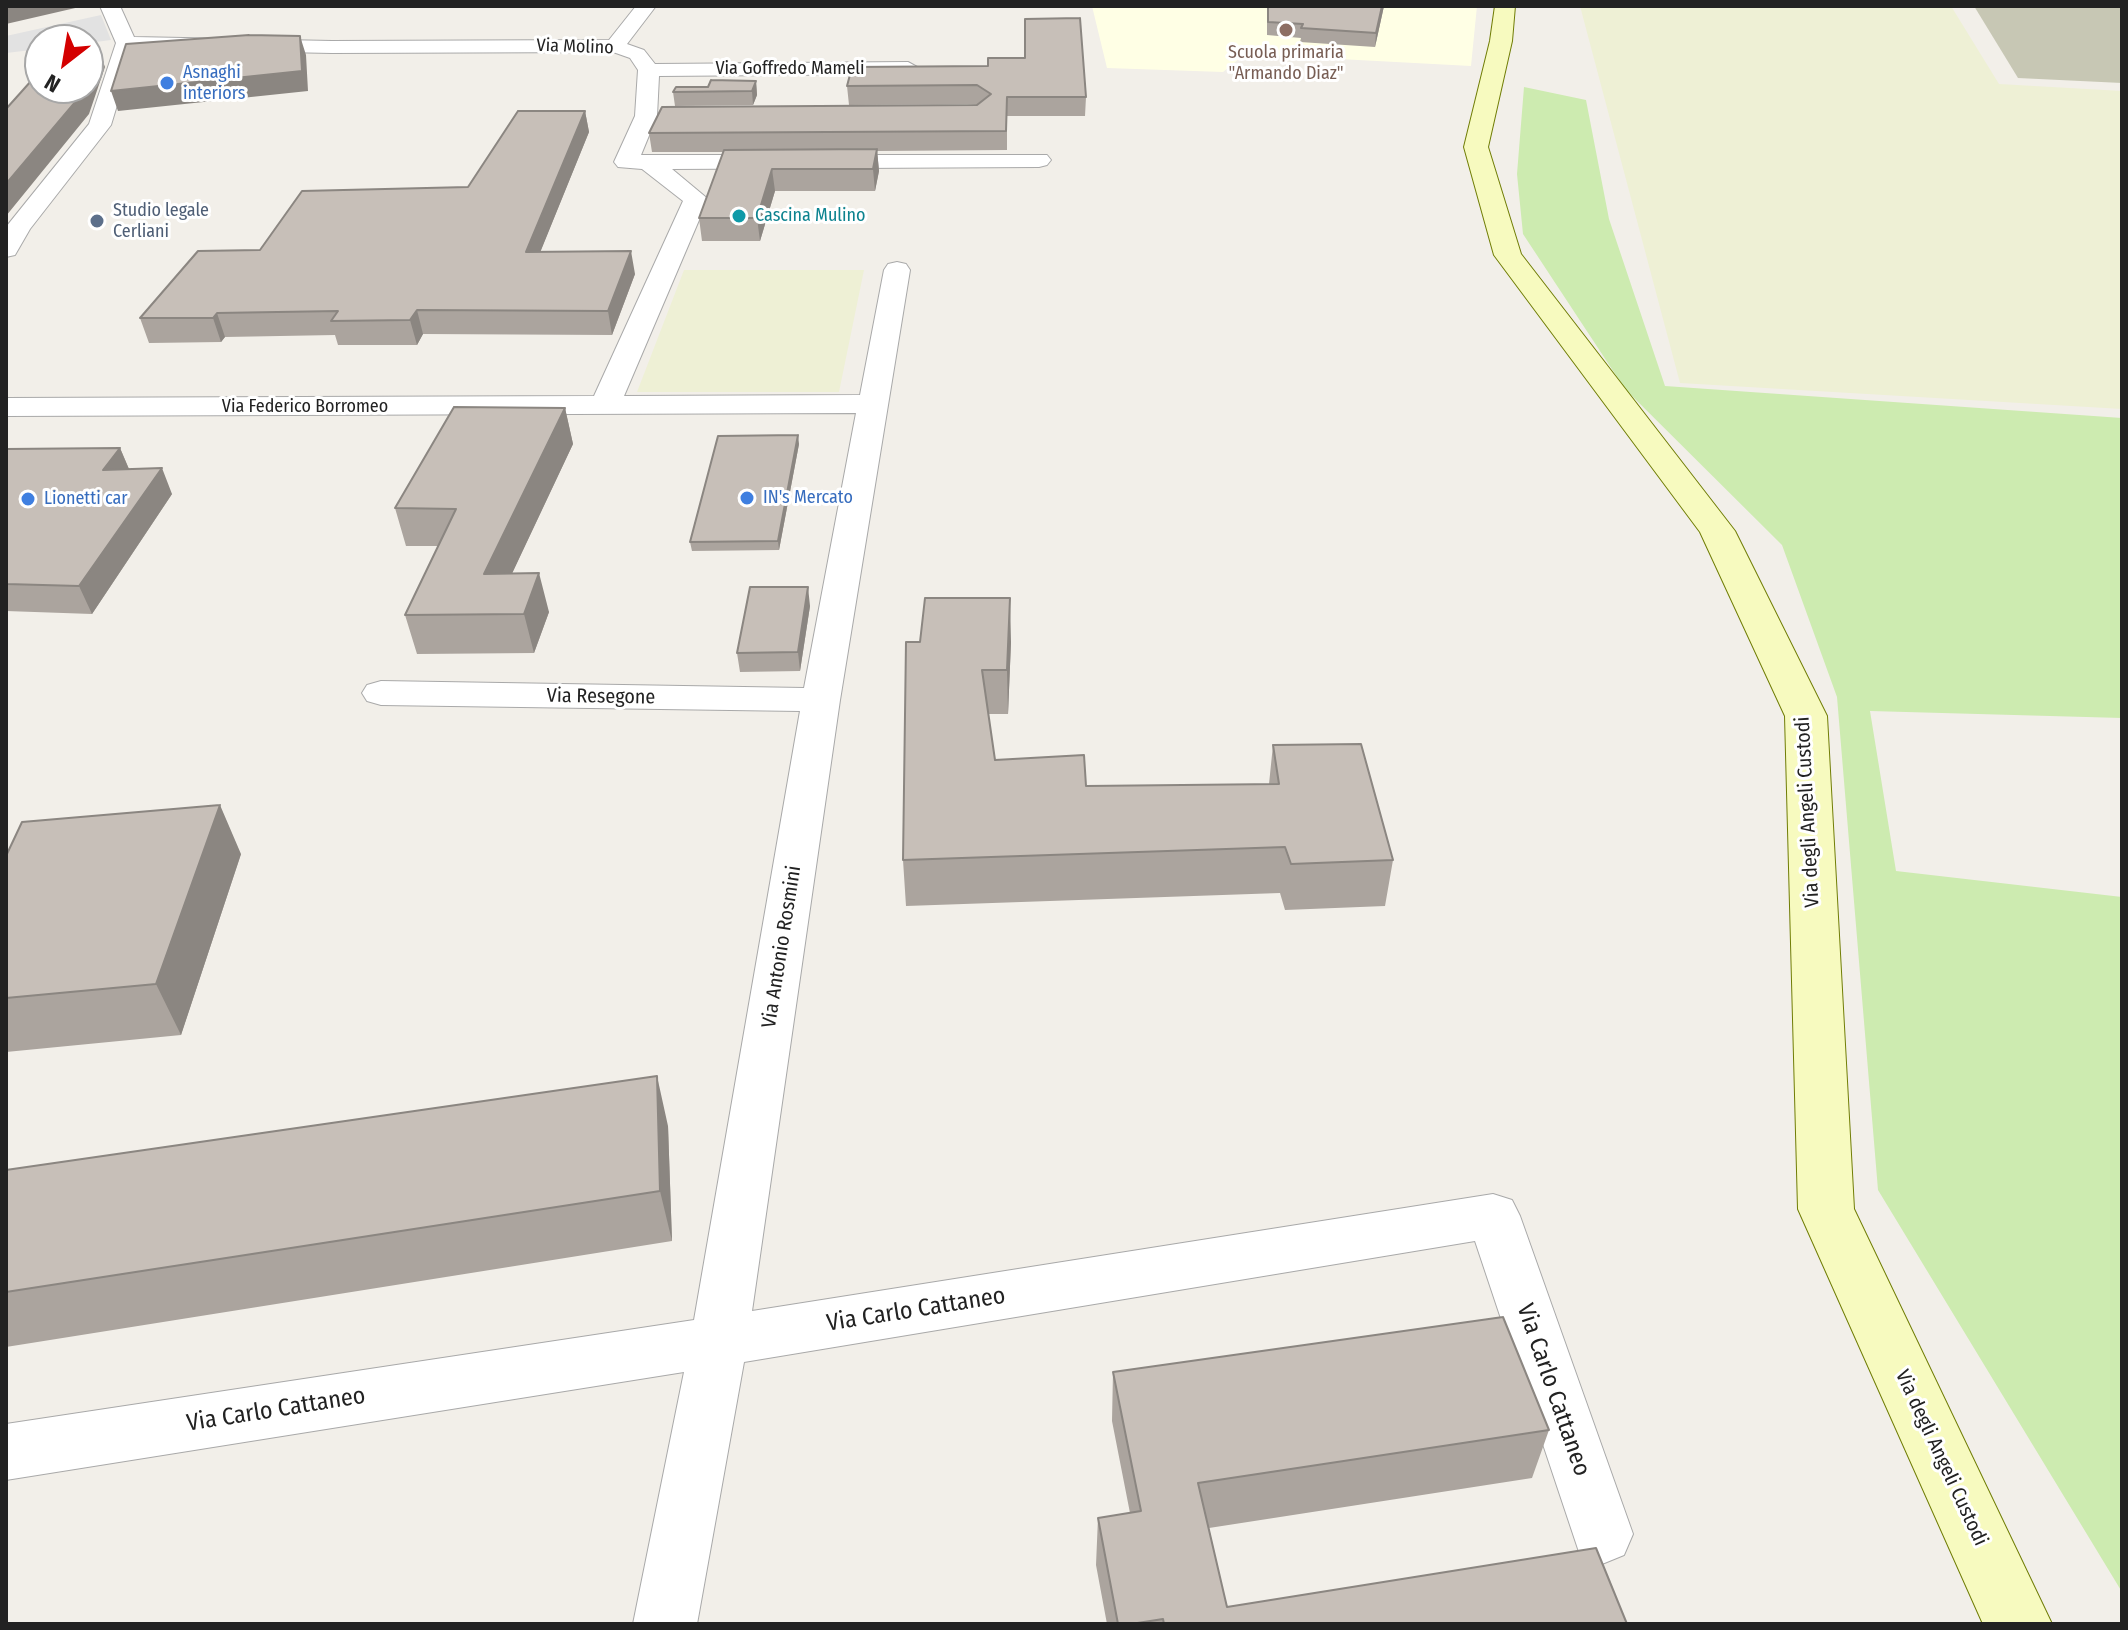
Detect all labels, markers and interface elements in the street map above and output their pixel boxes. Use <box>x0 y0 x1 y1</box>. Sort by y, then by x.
marker: Scuola primaria "Armando Diaz" <box>1277 21 1295 39</box>
north arrow <box>24 24 104 104</box>
street label: Via Molino <box>536 35 614 59</box>
place label: Scuola primaria "Armando Diaz" <box>1228 42 1344 84</box>
street label: Via Goffredo Mameli <box>715 58 865 80</box>
place label: Asnaghi interiors <box>183 62 246 104</box>
text: N <box>40 68 65 98</box>
marker: Asnaghi interiors <box>158 74 176 92</box>
place label: Studio legale Cerliani <box>113 200 209 242</box>
place label: Cascina Mulino <box>755 205 866 227</box>
marker: Cascina Mulino <box>730 207 748 225</box>
marker: Studio legale Cerliani <box>88 212 106 230</box>
street label: Via Federico Borromeo <box>222 396 388 418</box>
place label: IN's Mercato <box>763 487 853 509</box>
place label: Lionetti car <box>44 488 128 510</box>
marker: IN's Mercato <box>738 489 756 507</box>
marker: Lionetti car <box>19 490 37 508</box>
street label: Via Resegone <box>546 684 656 710</box>
street label: Via degli Angeli Custodi <box>1791 716 1825 908</box>
street label: Via Antonio Rosmini <box>757 864 807 1030</box>
street label: Via Carlo Cattaneo <box>825 1282 1007 1338</box>
street label: Via Carlo Cattaneo <box>1510 1300 1596 1480</box>
street label: Via degli Angeli Custodi <box>1890 1366 1992 1550</box>
street label: Via Carlo Cattaneo <box>185 1382 367 1438</box>

